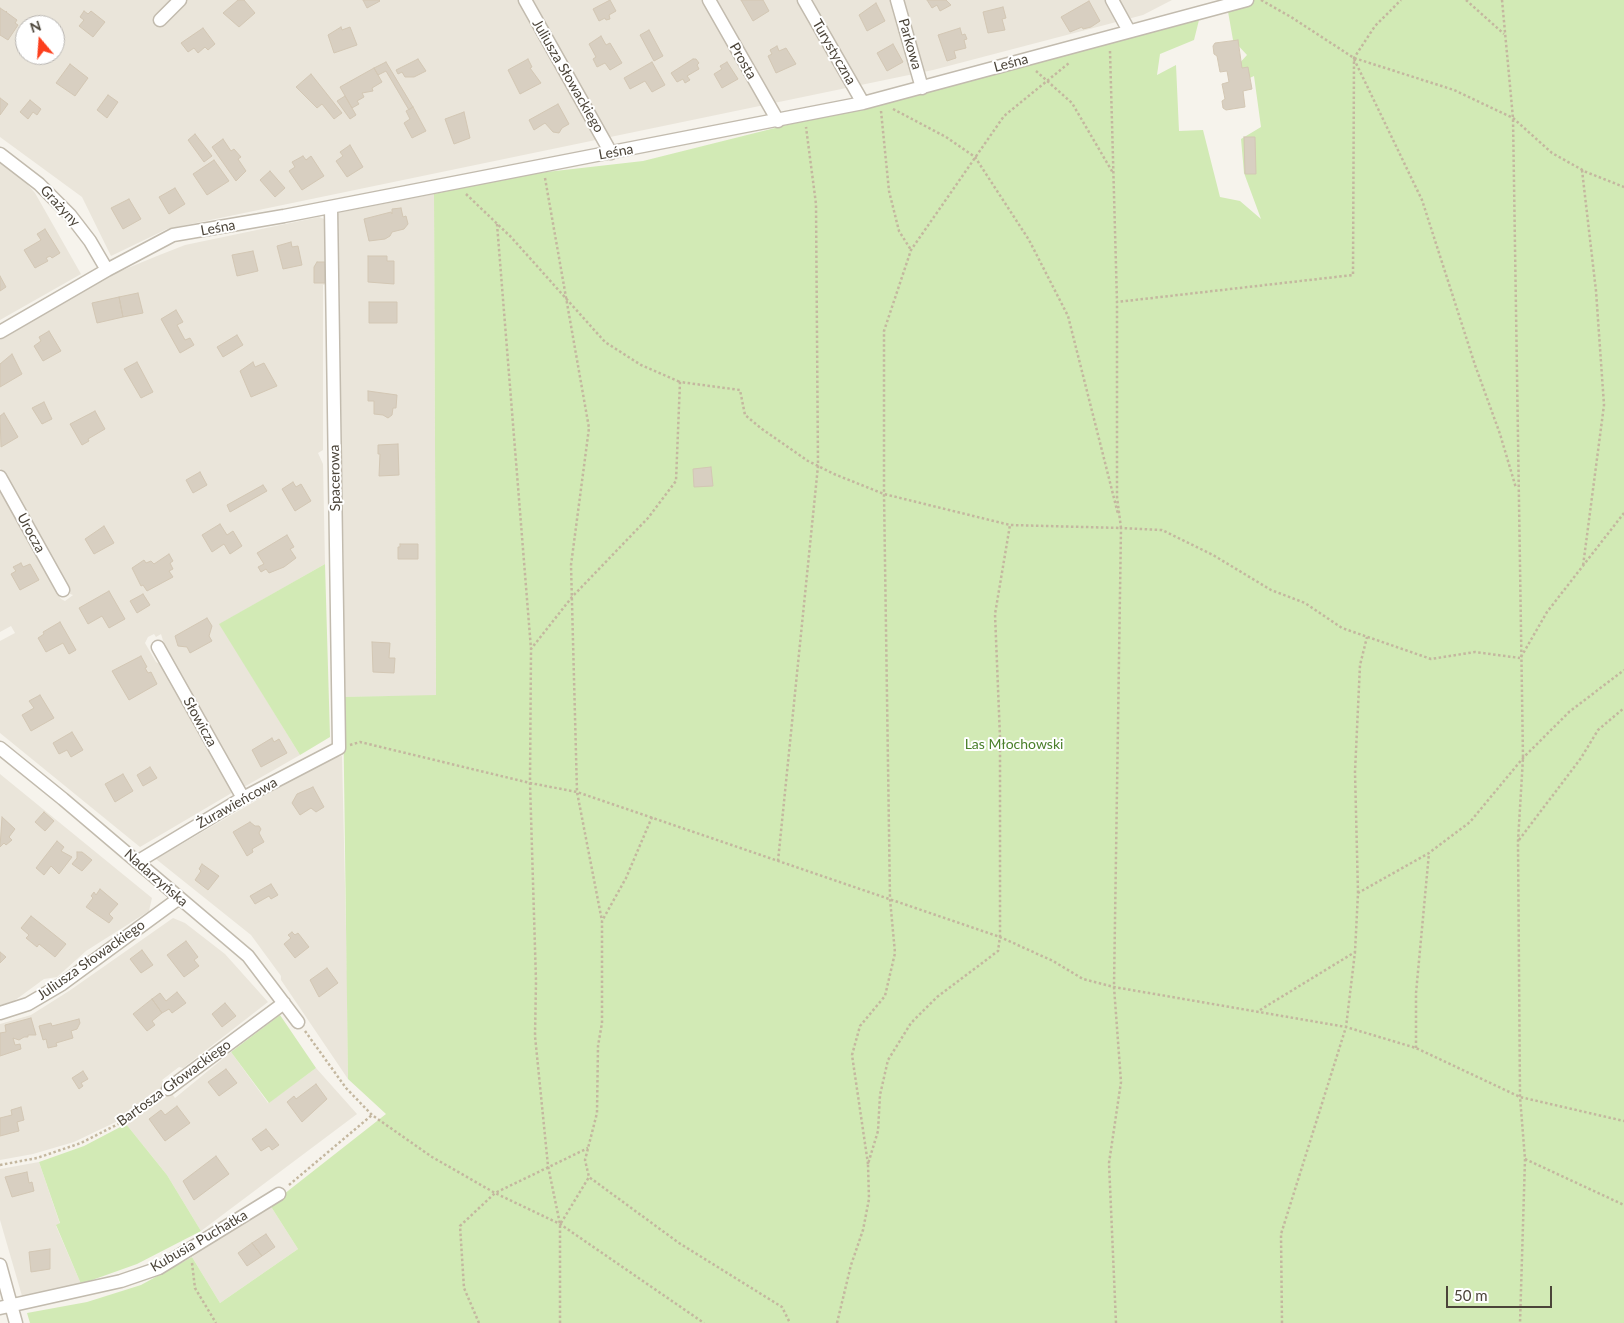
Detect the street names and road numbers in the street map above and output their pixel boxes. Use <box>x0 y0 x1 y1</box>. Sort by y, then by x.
street label: Juliusza Słowackiego <box>529 16 607 136</box>
street label: Turystyczna <box>809 16 859 88</box>
street label: Parkowa <box>895 16 925 72</box>
street label: Prosta <box>726 40 760 82</box>
street label: Leśna <box>992 50 1030 76</box>
street label: Leśna <box>597 141 635 163</box>
street label: Grażyny <box>37 182 83 230</box>
street label: Leśna <box>199 217 237 239</box>
street label: Spacerowa <box>326 445 344 511</box>
street label: Urocza <box>13 510 49 556</box>
street label: Słowicza <box>180 694 220 750</box>
street label: Żurawieńcowa <box>194 774 280 832</box>
street label: Nadarzyńska <box>121 846 191 910</box>
street label: Juliusza Słowackiego <box>34 916 148 1004</box>
street label: Bartosza Głowackiego <box>114 1036 234 1130</box>
street label: Kubusia Puchatka <box>148 1206 250 1276</box>

